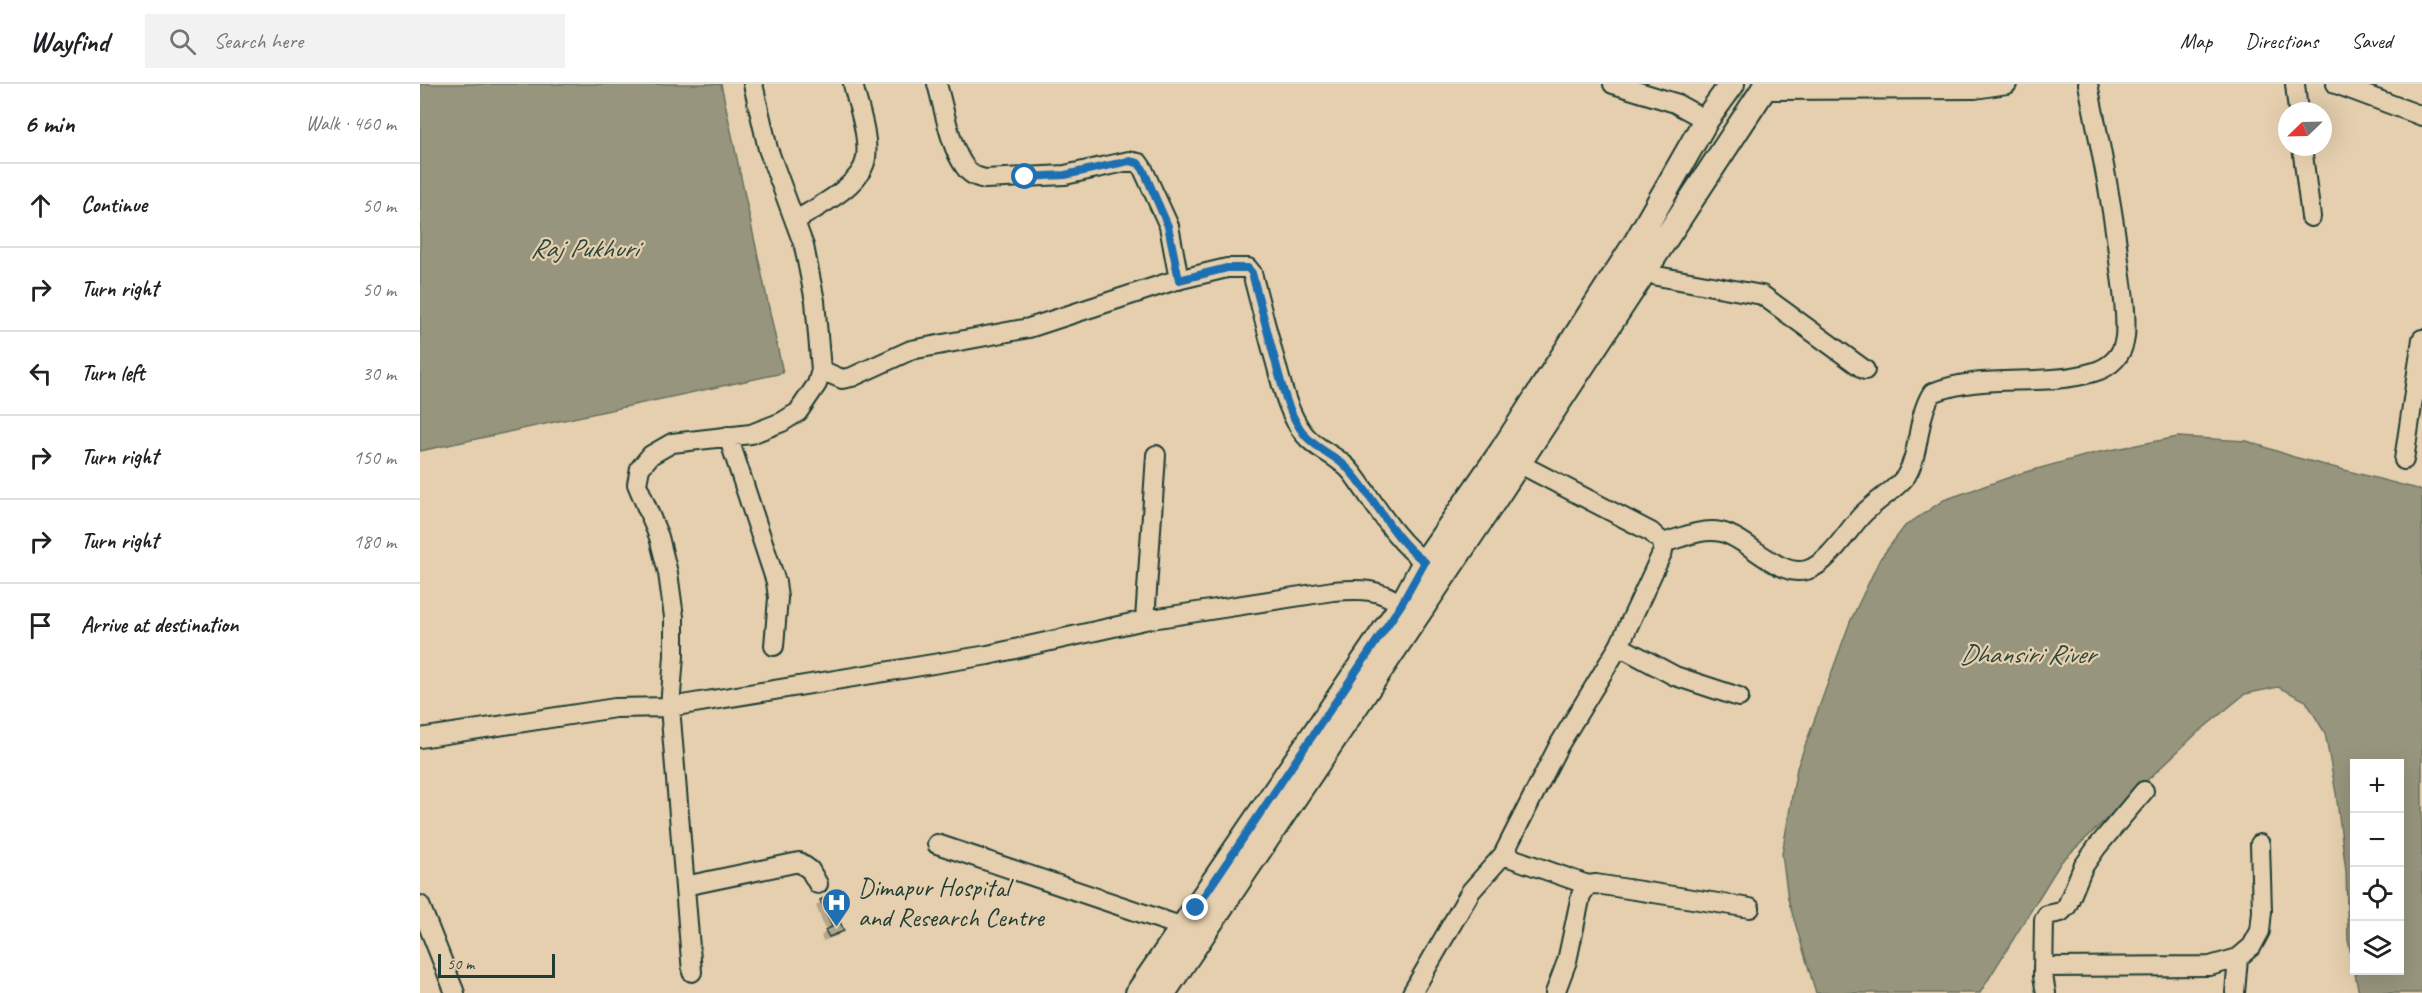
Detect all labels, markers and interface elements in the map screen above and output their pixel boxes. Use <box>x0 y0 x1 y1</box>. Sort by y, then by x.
search box <box>145 14 565 68</box>
text: Wayfind <box>30 24 109 59</box>
icon: search <box>166 25 199 58</box>
text: Search here <box>214 27 303 55</box>
text: Map <box>2180 28 2212 54</box>
text: Directions <box>2245 28 2318 54</box>
text: Saved <box>2351 28 2392 54</box>
north arrow <box>2278 102 2332 156</box>
text: 6 min <box>24 107 74 140</box>
text: Walk · 460 m <box>306 111 396 136</box>
route start <box>1011 163 1037 189</box>
icon: ahead <box>24 189 57 222</box>
text: Continue <box>81 191 147 219</box>
text: 50 m <box>362 193 396 218</box>
water label: Raj Pukhuri <box>530 231 645 265</box>
icon: right <box>24 273 57 306</box>
text: Turn right <box>81 275 158 303</box>
text: 50 m <box>362 277 396 302</box>
icon: left <box>24 357 57 390</box>
text: Turn left <box>81 359 145 387</box>
text: 30 m <box>362 361 396 386</box>
icon: right <box>24 441 57 474</box>
text: Turn right <box>81 443 158 471</box>
text: 150 m <box>353 445 396 470</box>
icon: right <box>24 525 57 558</box>
text: Turn right <box>81 527 158 555</box>
text: 180 m <box>353 529 396 554</box>
icon: arrive <box>24 609 57 642</box>
text: Arrive at destination <box>81 611 238 639</box>
water label: Dhansiri River <box>1960 637 2099 671</box>
map controls <box>2350 759 2404 975</box>
button: + <box>2350 759 2404 813</box>
button: − <box>2350 813 2404 867</box>
button: locate <box>2350 867 2404 921</box>
place label: Dimapur Hospital and Research Centre <box>858 871 1045 934</box>
hospital icon: Dimapur Hospital and Research Centre <box>821 886 853 928</box>
route end <box>1182 894 1208 920</box>
button: layers <box>2350 921 2404 975</box>
scale bar <box>438 951 555 978</box>
text: 50 m <box>447 954 474 974</box>

